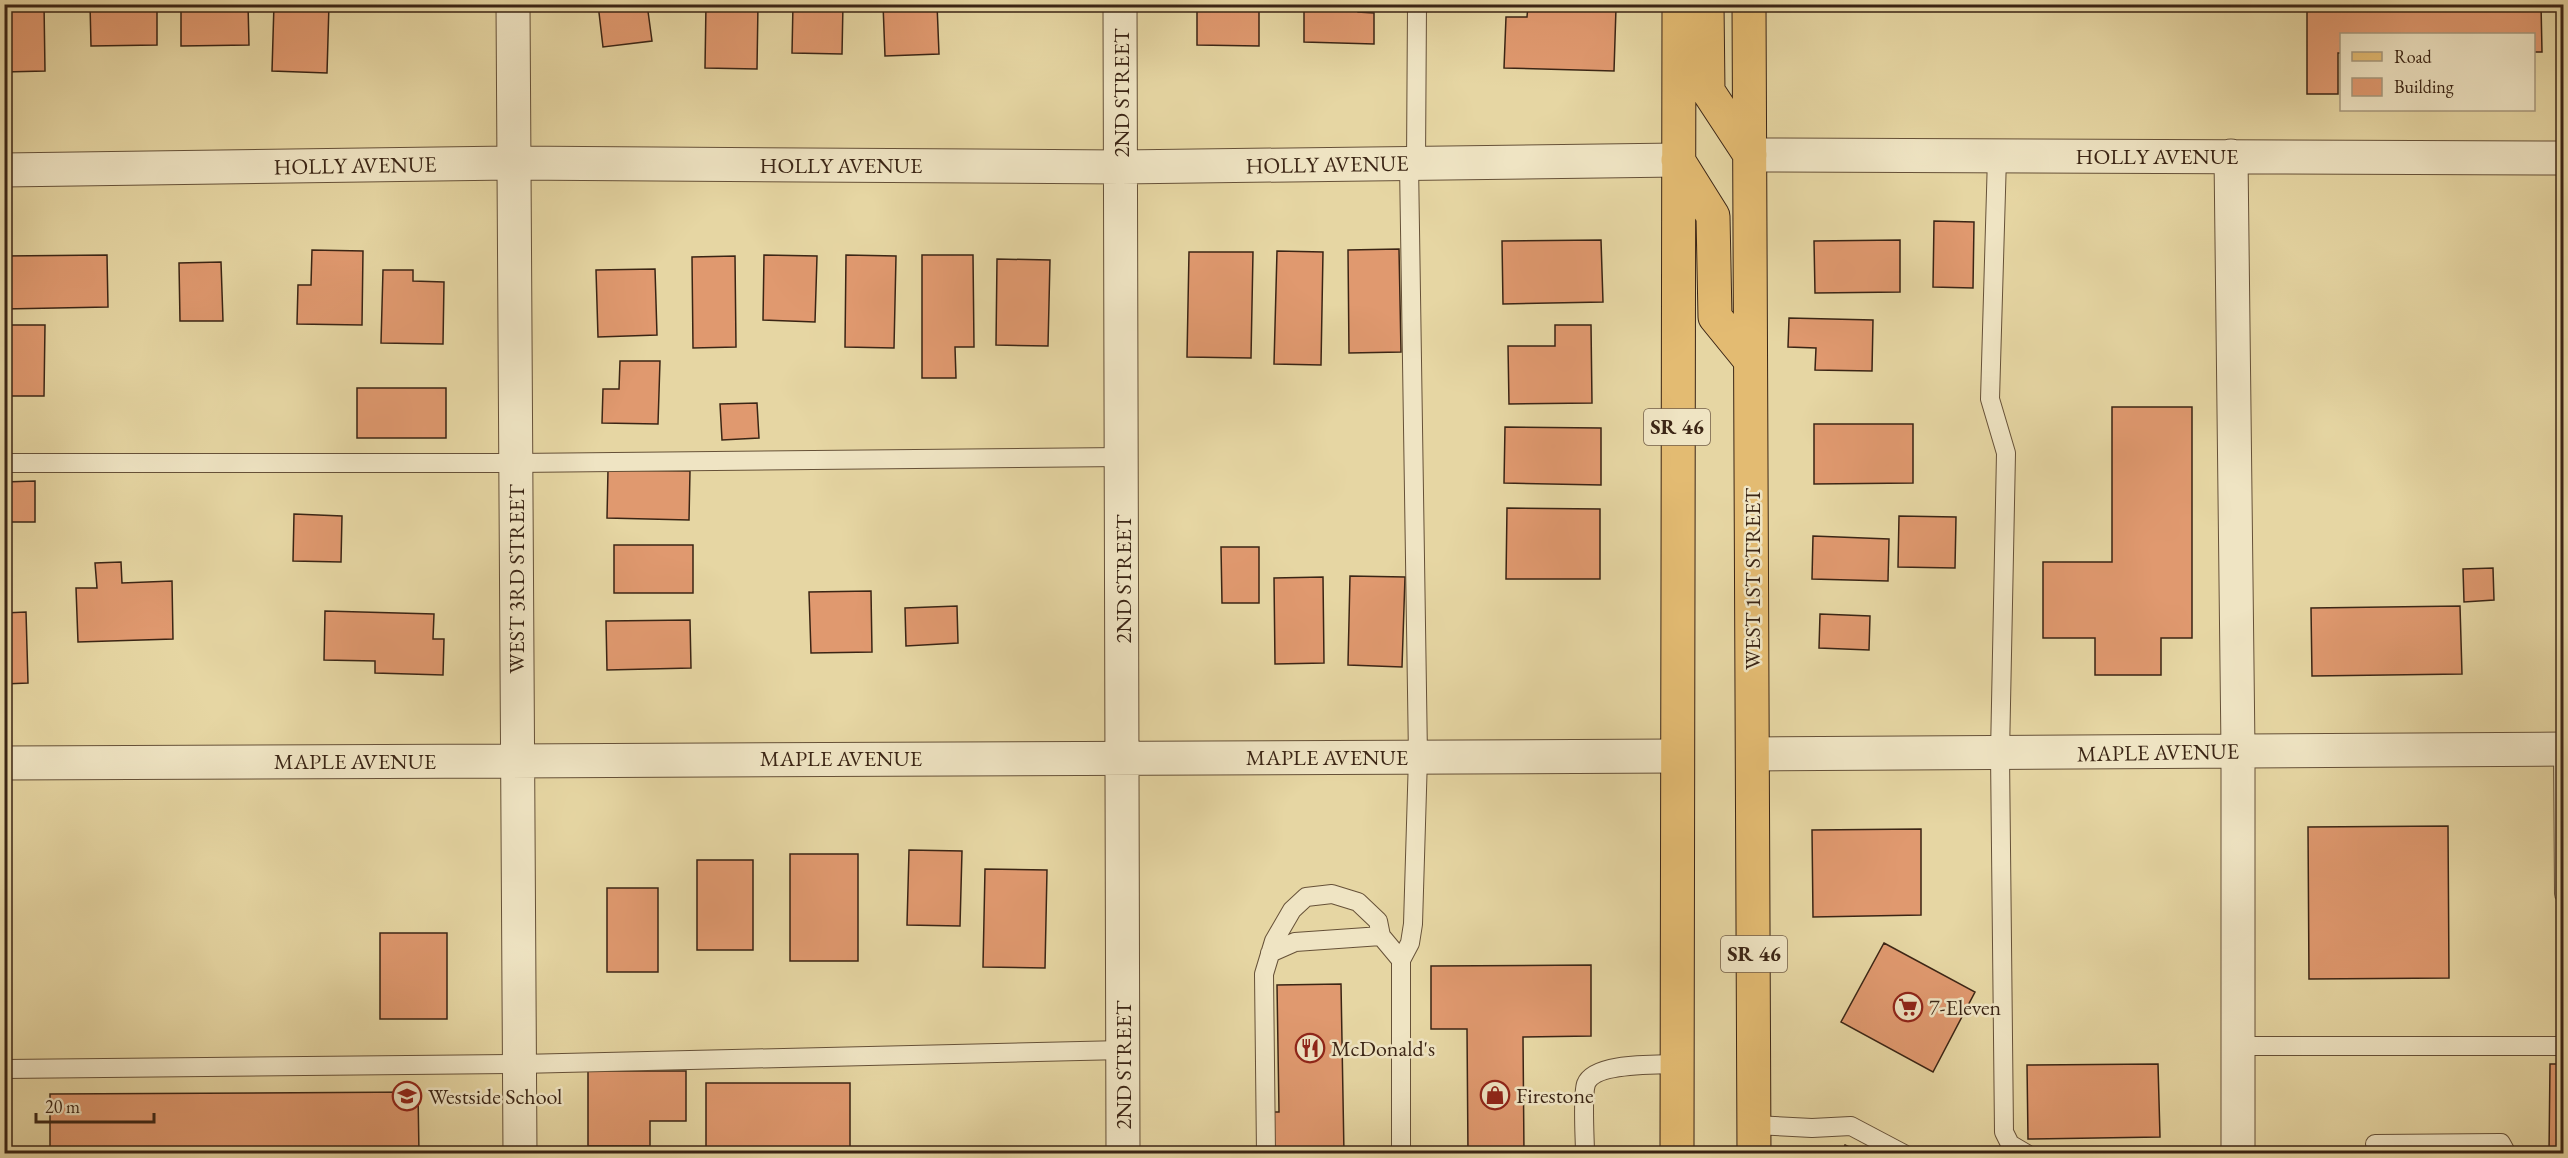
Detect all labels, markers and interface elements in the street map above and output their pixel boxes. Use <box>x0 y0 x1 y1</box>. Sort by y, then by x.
street label: 2ND STREET <box>1107 28 1136 158</box>
legend <box>2340 33 2535 111</box>
text: Road <box>2394 45 2433 68</box>
text: Building <box>2394 75 2454 98</box>
street label: HOLLY AVENUE <box>2076 142 2238 171</box>
street label: HOLLY AVENUE <box>1245 149 1409 180</box>
street label: HOLLY AVENUE <box>273 150 437 181</box>
street label: HOLLY AVENUE <box>760 151 922 180</box>
road number: SR 46 <box>1644 409 1710 445</box>
street label: WEST 3RD STREET <box>502 484 531 674</box>
street label: WEST 1ST STREET <box>1738 488 1767 670</box>
street label: 2ND STREET <box>1109 514 1138 644</box>
street label: MAPLE AVENUE <box>2077 737 2239 768</box>
street label: MAPLE AVENUE <box>1246 743 1408 772</box>
street label: MAPLE AVENUE <box>760 744 922 773</box>
street label: MAPLE AVENUE <box>274 747 436 776</box>
road number: SR 46 <box>1721 936 1787 972</box>
supermarket icon: 7-Eleven <box>1892 991 1924 1023</box>
place label: 7-Eleven <box>1929 993 2002 1022</box>
street label: 2ND STREET <box>1109 1000 1138 1130</box>
restaurant icon: McDonald's <box>1294 1032 1326 1064</box>
place label: McDonald's <box>1331 1034 1435 1063</box>
shop icon: Firestone <box>1479 1079 1511 1111</box>
school or university icon: Westside School <box>391 1080 423 1112</box>
place label: Firestone <box>1516 1081 1594 1110</box>
place label: Westside School <box>428 1082 562 1111</box>
scale bar <box>36 1086 154 1124</box>
text: 20 m <box>45 1095 80 1118</box>

